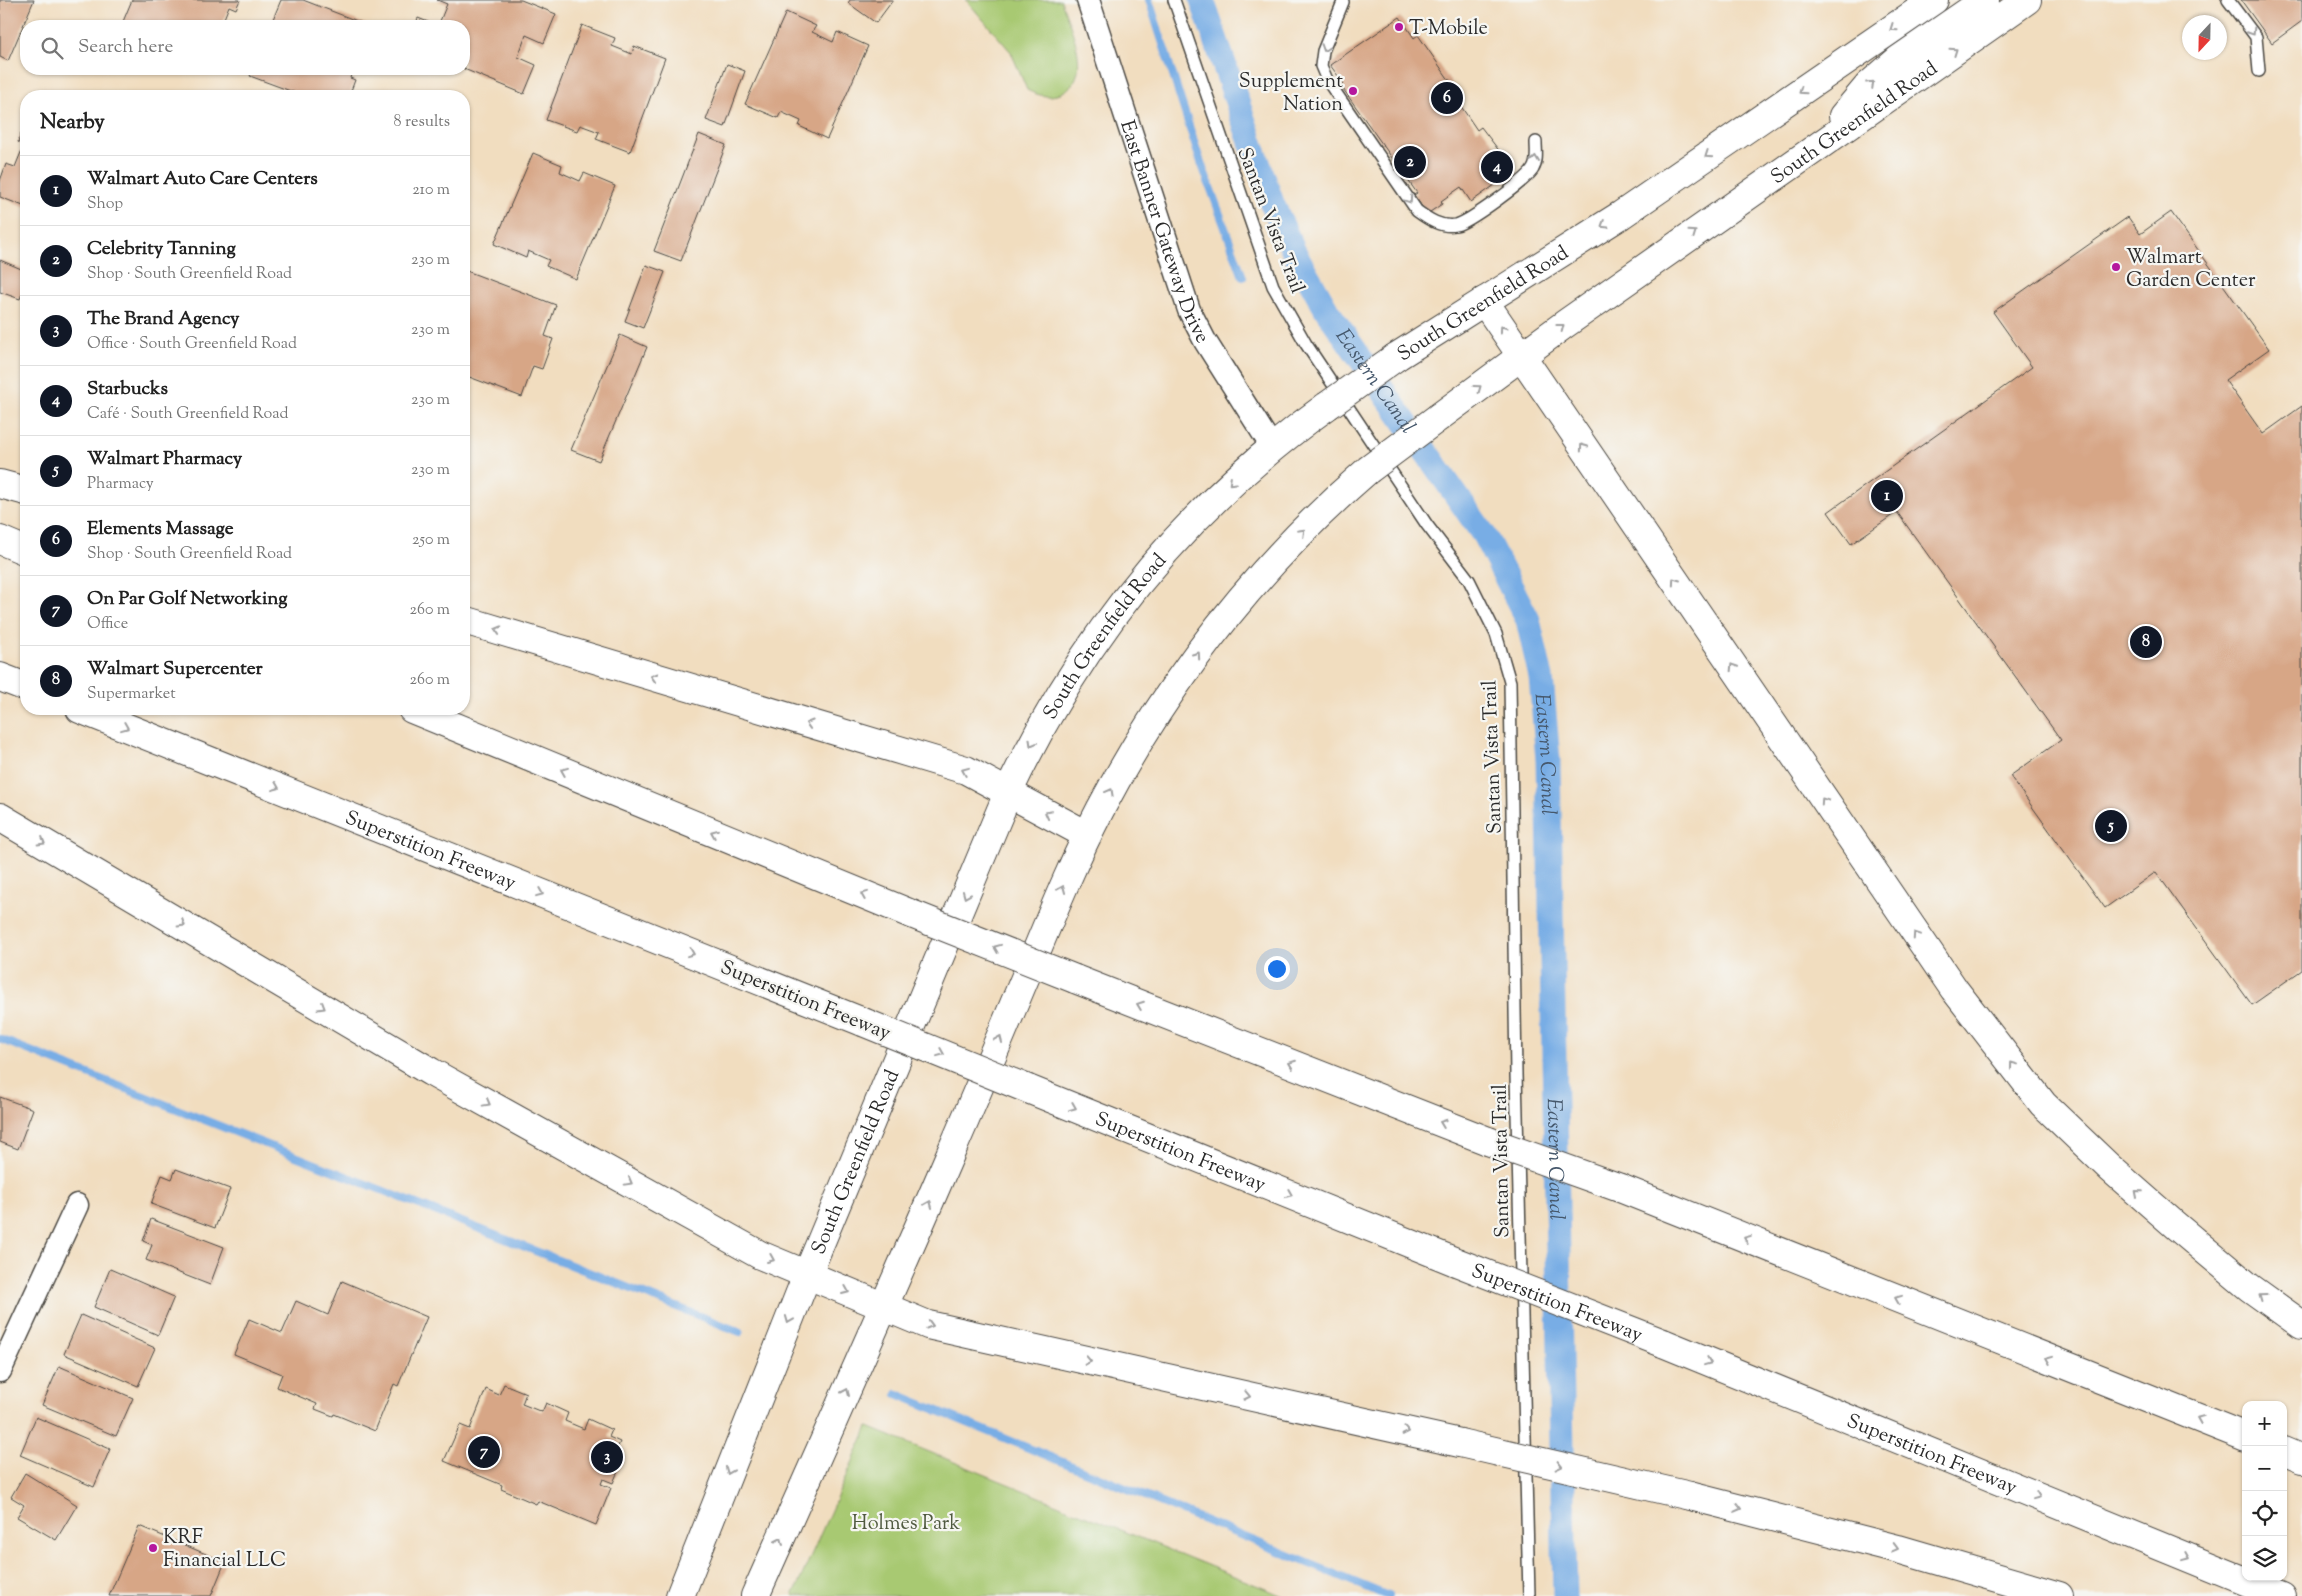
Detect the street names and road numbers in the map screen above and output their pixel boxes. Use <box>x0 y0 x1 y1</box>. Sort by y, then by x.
street label: South Greenfield Road <box>1766 55 1944 192</box>
street label: East Banner Gateway Drive <box>1111 117 1216 349</box>
street label: Santan Vista Trail <box>1229 144 1311 298</box>
street label: South Greenfield Road <box>1392 240 1575 370</box>
street label: South Greenfield Road <box>1037 548 1174 725</box>
street label: Santan Vista Trail <box>1476 679 1511 834</box>
street label: Superstition Freeway <box>340 804 520 899</box>
street label: Superstition Freeway <box>715 954 895 1049</box>
street label: South Greenfield Road <box>805 1066 908 1259</box>
street label: Santan Vista Trail <box>1487 1083 1518 1238</box>
street label: Superstition Freeway <box>1090 1106 1270 1201</box>
street label: Superstition Freeway <box>1467 1257 1647 1351</box>
street label: Superstition Freeway <box>1842 1408 2021 1503</box>

